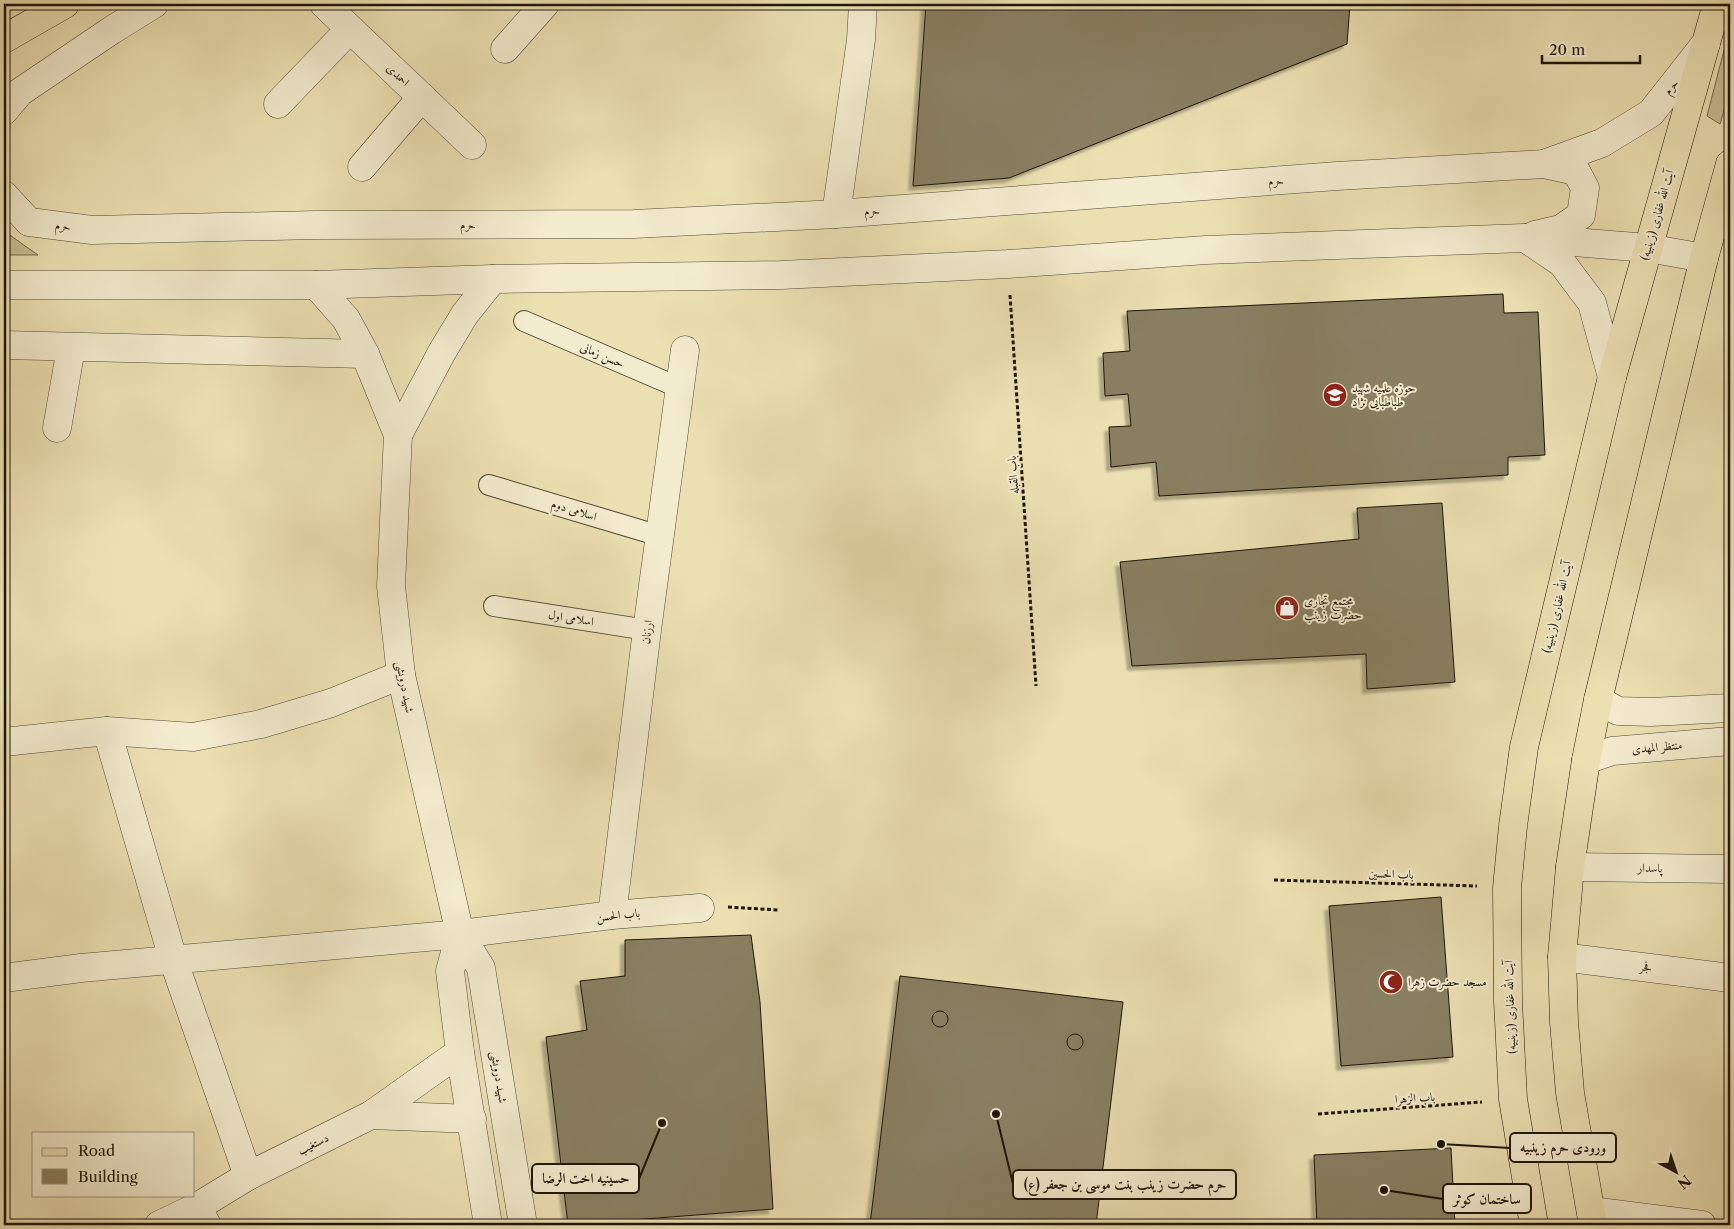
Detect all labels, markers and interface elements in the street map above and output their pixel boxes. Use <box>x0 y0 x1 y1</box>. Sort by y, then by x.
scale bar <box>1542 32 1639 64</box>
text: 20 m <box>1549 40 1585 59</box>
street label: احمدی <box>384 60 413 89</box>
street label: حرم <box>1660 76 1685 100</box>
street label: آیت الله غفاری (زینبیه) <box>1634 166 1678 262</box>
street label: حرم <box>1267 172 1285 193</box>
street label: حرم <box>863 202 881 223</box>
street label: حرم <box>54 217 72 238</box>
street label: حرم <box>460 217 476 236</box>
street label: حسن زمانی <box>577 339 627 372</box>
place label: حوزه علمیه شهید طباطبایی نژاد <box>1352 380 1416 410</box>
school or university icon: حوزه علمیه شهید طباطبایی نژاد <box>1322 382 1348 408</box>
street label: باب القبله <box>1004 455 1022 495</box>
street label: اسلامی دوم <box>548 495 599 527</box>
street label: آیت الله غفاری (زینبیه) <box>1537 558 1576 654</box>
place label: مجتمع تجاری حضرت زینب <box>1304 593 1362 623</box>
shop icon: مجتمع تجاری حضرت زینب <box>1274 595 1300 621</box>
street label: اسلامی اول <box>547 607 595 630</box>
street label: ارزنان <box>638 619 655 645</box>
street label: شهید درویشی <box>391 660 418 714</box>
street label: منتظر المهدی <box>1631 737 1683 757</box>
street label: پاسدار <box>1636 860 1663 877</box>
street label: باب الحسین <box>1368 865 1414 883</box>
street label: باب الحسن <box>595 905 641 926</box>
street label: فجر <box>1637 958 1653 976</box>
street label: آیت الله غفاری (زینبیه) <box>1498 959 1520 1054</box>
mosque icon: مسجد حضرت زهرا <box>1378 969 1404 995</box>
place label: مسجد حضرت زهرا <box>1408 974 1487 990</box>
street label: شهید درویشی <box>486 1050 511 1104</box>
street label: باب الزهرا <box>1394 1089 1436 1107</box>
street label: دستغیب <box>295 1130 331 1158</box>
legend <box>32 1132 195 1196</box>
callout: ورودی حرم زینبیه <box>1510 1133 1616 1162</box>
text: ورودی حرم زینبیه <box>1520 1138 1606 1160</box>
text: Road <box>78 1141 115 1160</box>
north arrow <box>1652 1146 1702 1196</box>
callout: حسینیه اخت الرضا <box>532 1164 639 1193</box>
text: Building <box>78 1167 138 1186</box>
text: حسینیه اخت الرضا <box>542 1169 630 1187</box>
callout: حرم حضرت زینب بنت موسی بن جعفر (ع) <box>1013 1170 1236 1199</box>
text: N <box>1674 1171 1695 1193</box>
text: حرم حضرت زینب بنت موسی بن جعفر (ع) <box>1024 1175 1226 1197</box>
callout: ساختمان کوثر <box>1443 1184 1531 1213</box>
text: ساختمان کوثر <box>1451 1190 1521 1208</box>

